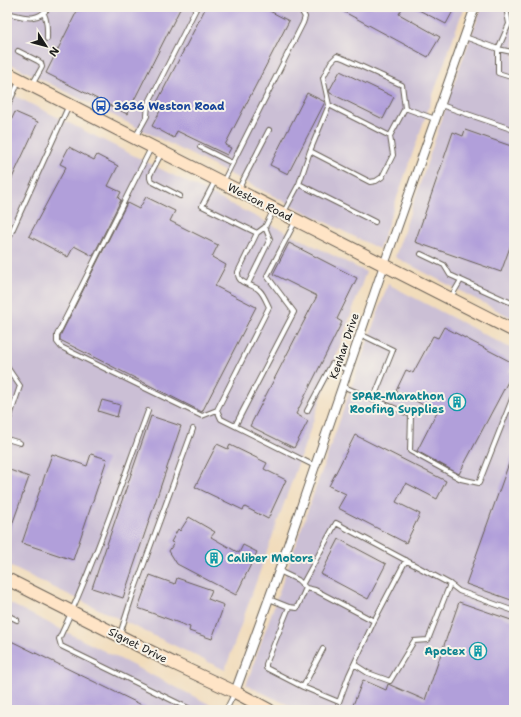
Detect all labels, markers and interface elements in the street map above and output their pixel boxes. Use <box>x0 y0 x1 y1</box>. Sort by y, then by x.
north arrow <box>26 26 66 66</box>
text: N <box>45 44 62 60</box>
bus stop icon: 3636 Weston Road <box>91 96 111 116</box>
place label: 3636 Weston Road <box>114 99 225 114</box>
street label: Weston Road <box>225 180 295 225</box>
street label: Kenhar Drive <box>326 311 363 381</box>
place label: SPAR-Marathon Roofing Supplies <box>350 389 445 417</box>
building icon: SPAR-Marathon Roofing Supplies <box>447 392 467 412</box>
building icon: Caliber Motors <box>204 548 224 568</box>
place label: Caliber Motors <box>227 551 314 566</box>
street label: Signet Drive <box>106 624 170 667</box>
building icon: Apotex <box>468 641 488 661</box>
place label: Apotex <box>425 644 465 659</box>

